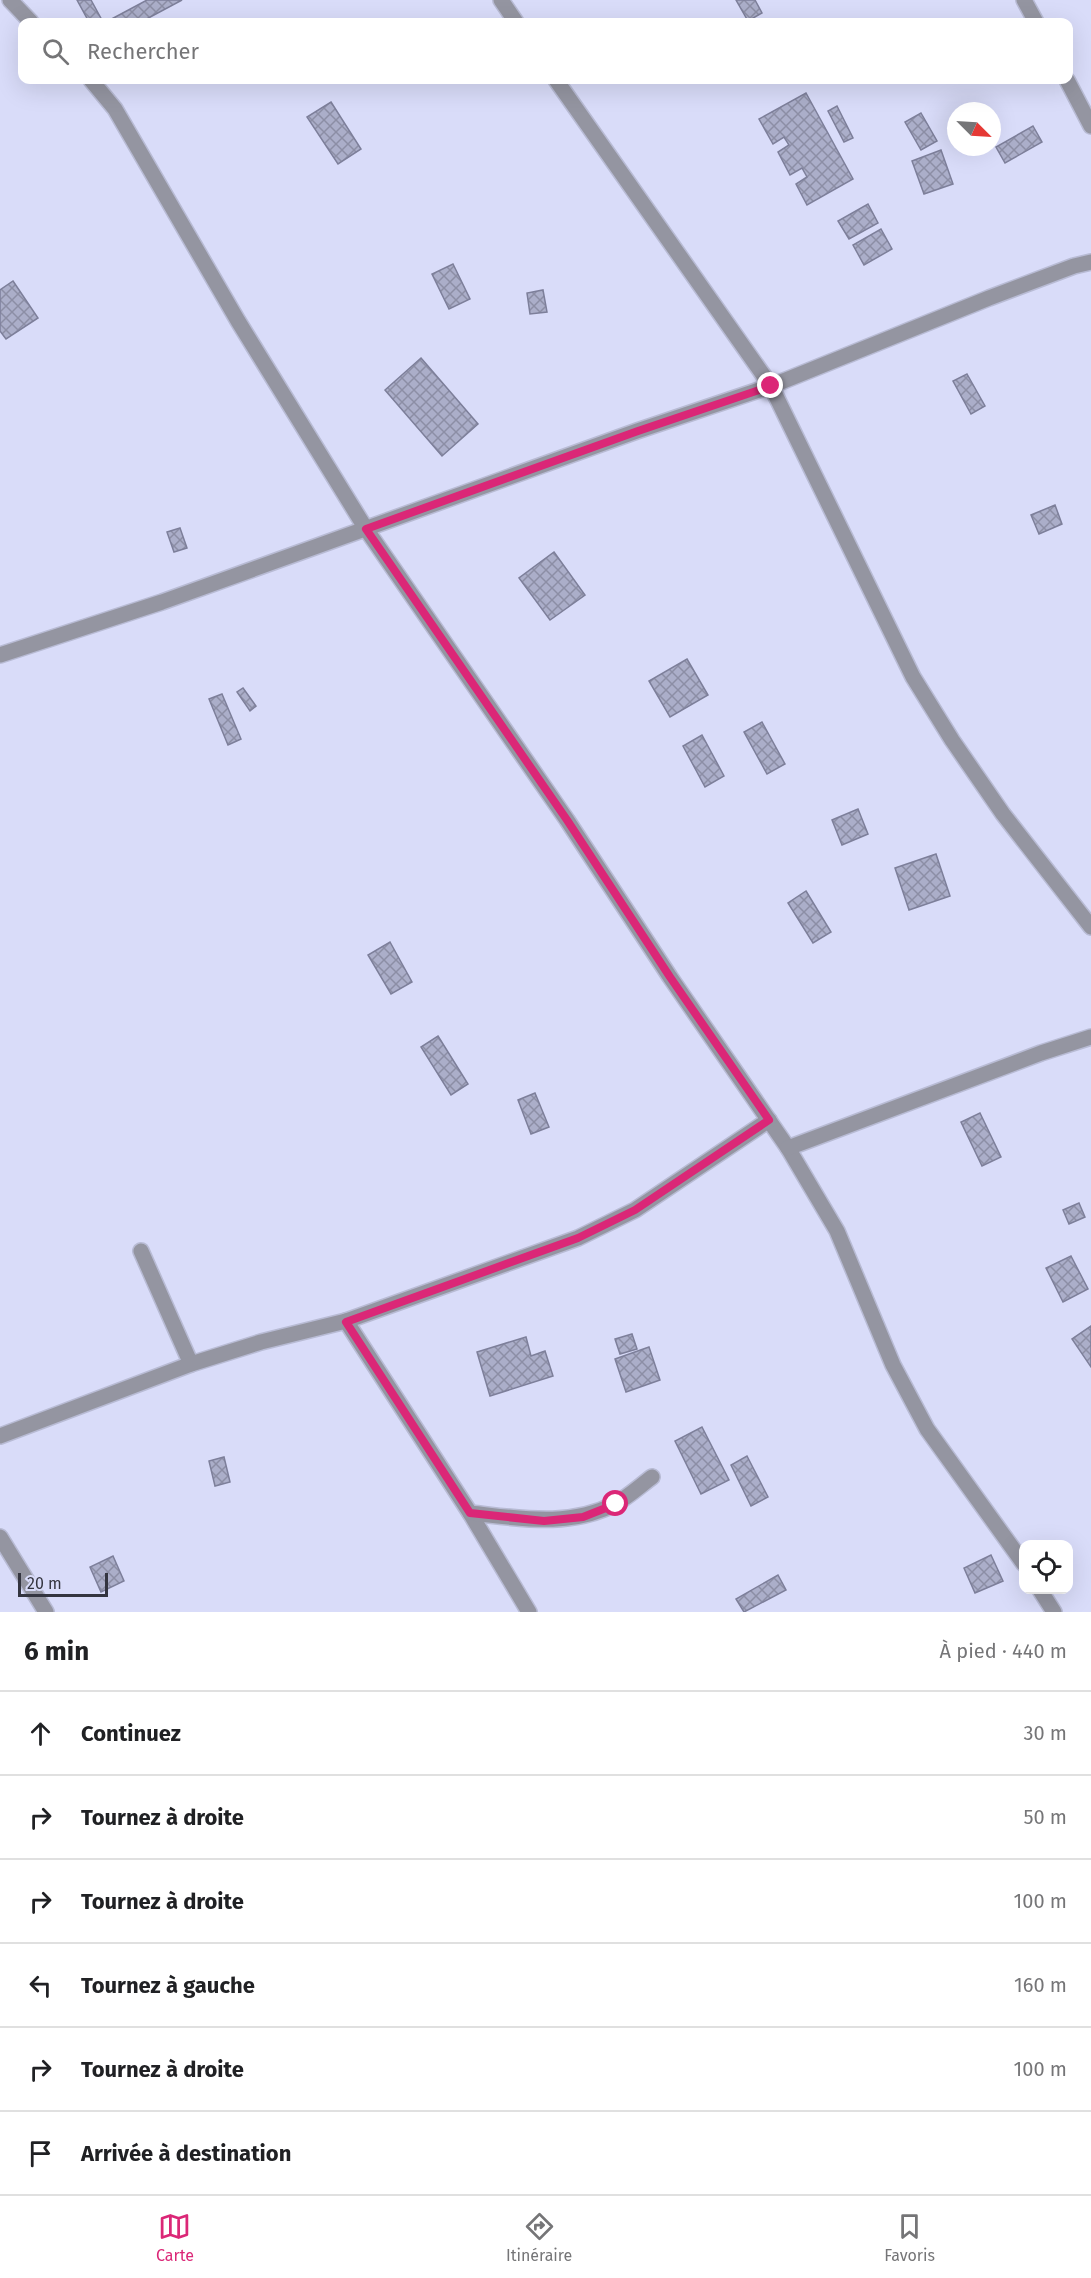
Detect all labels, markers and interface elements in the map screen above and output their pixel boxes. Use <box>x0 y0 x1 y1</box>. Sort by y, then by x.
search box <box>18 18 1073 84</box>
icon: search <box>39 35 72 68</box>
text: Rechercher <box>87 38 199 65</box>
north arrow <box>947 102 1001 156</box>
route end <box>757 372 783 398</box>
route start <box>602 1490 628 1516</box>
map controls <box>1019 1540 1073 1594</box>
button: locate <box>1019 1540 1073 1594</box>
scale bar <box>18 1570 108 1598</box>
text: 20 m <box>27 1574 62 1593</box>
text: 6 min <box>24 1636 89 1667</box>
text: À pied · 440 m <box>940 1639 1067 1663</box>
icon: ahead <box>24 1717 57 1750</box>
text: Continuez <box>81 1720 181 1747</box>
text: 30 m <box>1023 1721 1067 1745</box>
icon: right <box>24 1801 57 1834</box>
text: Tournez à droite <box>81 1804 244 1831</box>
text: 50 m <box>1023 1805 1067 1829</box>
icon: right <box>24 1885 57 1918</box>
text: Tournez à droite <box>81 1888 244 1915</box>
text: 100 m <box>1014 1889 1067 1913</box>
icon: left <box>24 1969 57 2002</box>
text: Tournez à gauche <box>81 1972 255 1999</box>
text: 160 m <box>1014 1973 1067 1997</box>
icon: right <box>24 2053 57 2086</box>
text: Tournez à droite <box>81 2056 244 2083</box>
text: 100 m <box>1014 2057 1067 2081</box>
icon: arrive <box>24 2137 57 2170</box>
text: Arrivée à destination <box>81 2140 291 2167</box>
tab: Carte <box>156 2210 194 2265</box>
tab: Itinéraire <box>506 2210 572 2265</box>
tab: Favoris <box>884 2210 935 2265</box>

